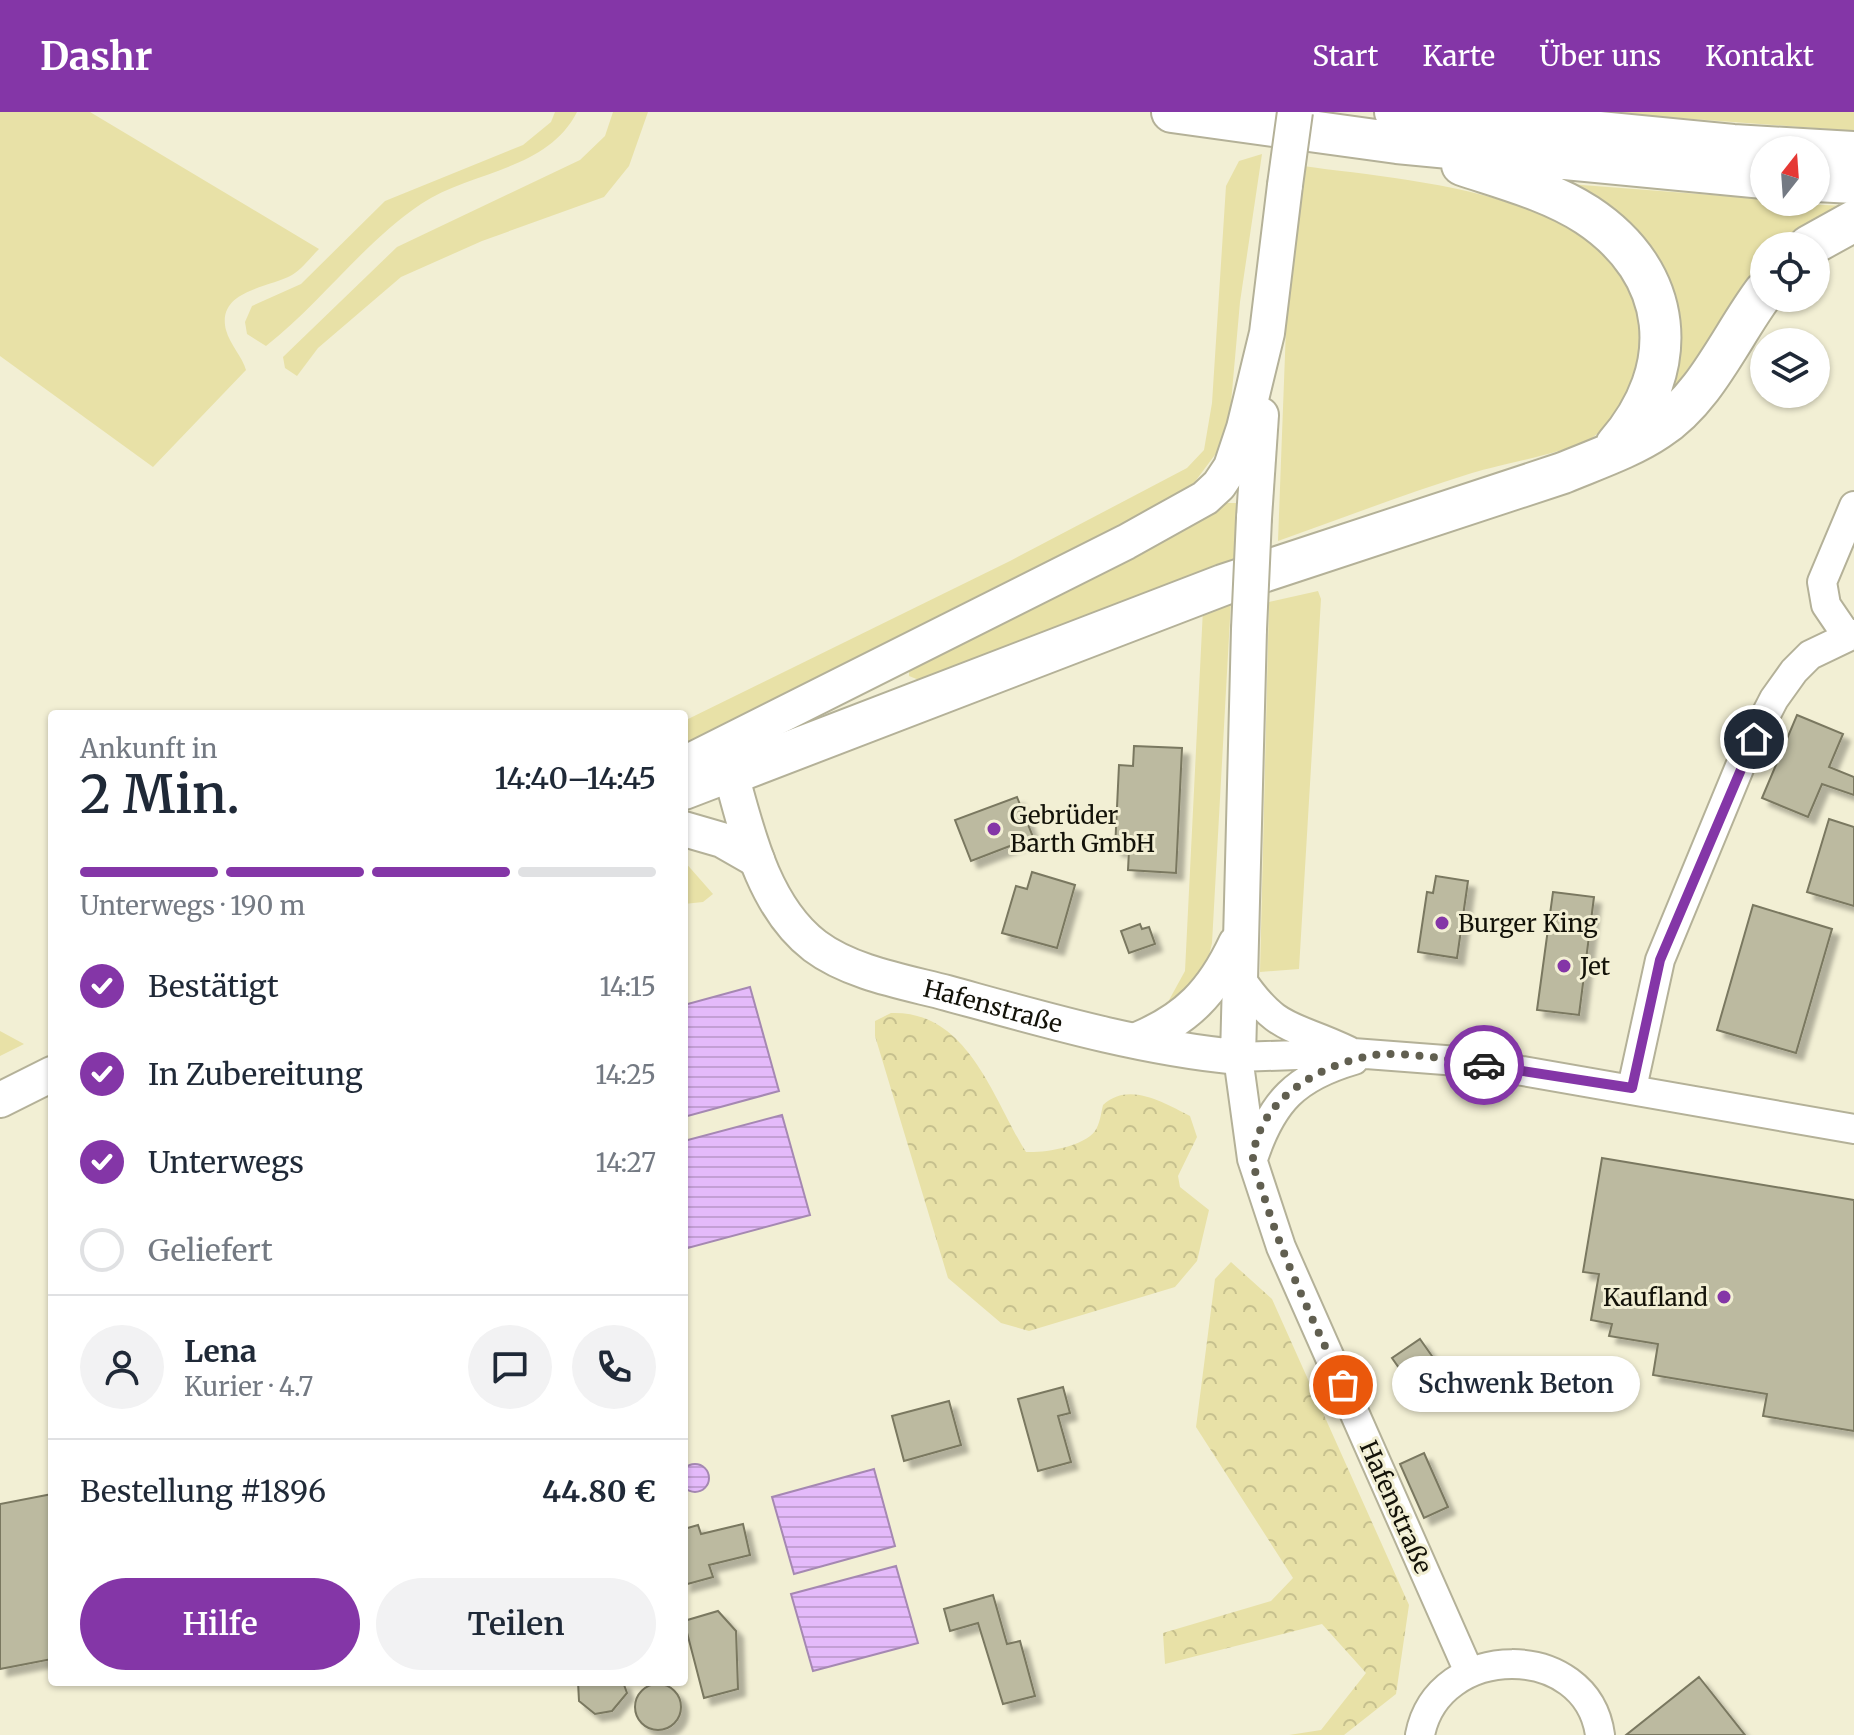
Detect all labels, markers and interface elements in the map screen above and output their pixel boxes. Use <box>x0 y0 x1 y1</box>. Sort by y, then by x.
text: Dashr <box>40 33 152 80</box>
text: Start <box>1312 38 1378 74</box>
text: Karte <box>1422 38 1495 74</box>
text: Über uns <box>1539 38 1661 74</box>
text: Kontakt <box>1705 38 1814 74</box>
north arrow <box>1750 136 1830 216</box>
map controls <box>1750 136 1830 408</box>
button: locate <box>1750 232 1830 312</box>
button: layers <box>1750 328 1830 408</box>
pin <box>1720 705 1788 773</box>
icon: home <box>1732 717 1776 761</box>
text: Ankunft in <box>80 732 217 765</box>
text: 14:40–14:45 <box>495 759 656 797</box>
text: 2 Min. <box>80 762 240 827</box>
place label: Gebrüder Barth GmbH <box>1010 800 1155 859</box>
marker: Gebrüder Barth GmbH <box>985 820 1003 838</box>
text: Unterwegs · 190 m <box>80 889 305 922</box>
place label: Burger King <box>1458 908 1598 939</box>
marker: Burger King <box>1433 914 1451 932</box>
place label: Jet <box>1579 951 1611 982</box>
marker: Jet <box>1555 957 1573 975</box>
icon: check <box>80 964 124 1008</box>
text: Bestätigt <box>148 967 279 1005</box>
text: 14:15 <box>599 970 656 1003</box>
street label: Hafenstraße <box>921 972 1066 1039</box>
courier <box>1444 1025 1524 1105</box>
icon: car <box>1462 1043 1506 1087</box>
icon: check <box>80 1052 124 1096</box>
text: In Zubereitung <box>148 1055 363 1093</box>
text: 14:25 <box>595 1058 656 1091</box>
icon: check <box>80 1140 124 1184</box>
text: Unterwegs <box>148 1143 304 1181</box>
text: 14:27 <box>596 1146 656 1179</box>
text: Geliefert <box>148 1231 273 1269</box>
place label: Kaufland <box>1603 1282 1708 1313</box>
marker: Kaufland <box>1715 1288 1733 1306</box>
button: person <box>80 1325 164 1409</box>
button: chat <box>468 1325 552 1409</box>
button: phone <box>572 1325 656 1409</box>
text: Lena <box>184 1332 257 1370</box>
pin <box>1309 1351 1377 1419</box>
callout: Schwenk Beton <box>1391 1357 1639 1413</box>
icon: bag <box>1321 1363 1365 1407</box>
text: Schwenk Beton <box>1418 1367 1614 1400</box>
text: Kurier · 4.7 <box>184 1370 313 1403</box>
street label: Hafenstraße <box>1353 1436 1439 1578</box>
text: Bestellung #1896 <box>80 1472 326 1510</box>
text: 44.80 € <box>542 1472 656 1510</box>
button: Hilfe <box>80 1578 360 1670</box>
button: Teilen <box>376 1578 656 1670</box>

